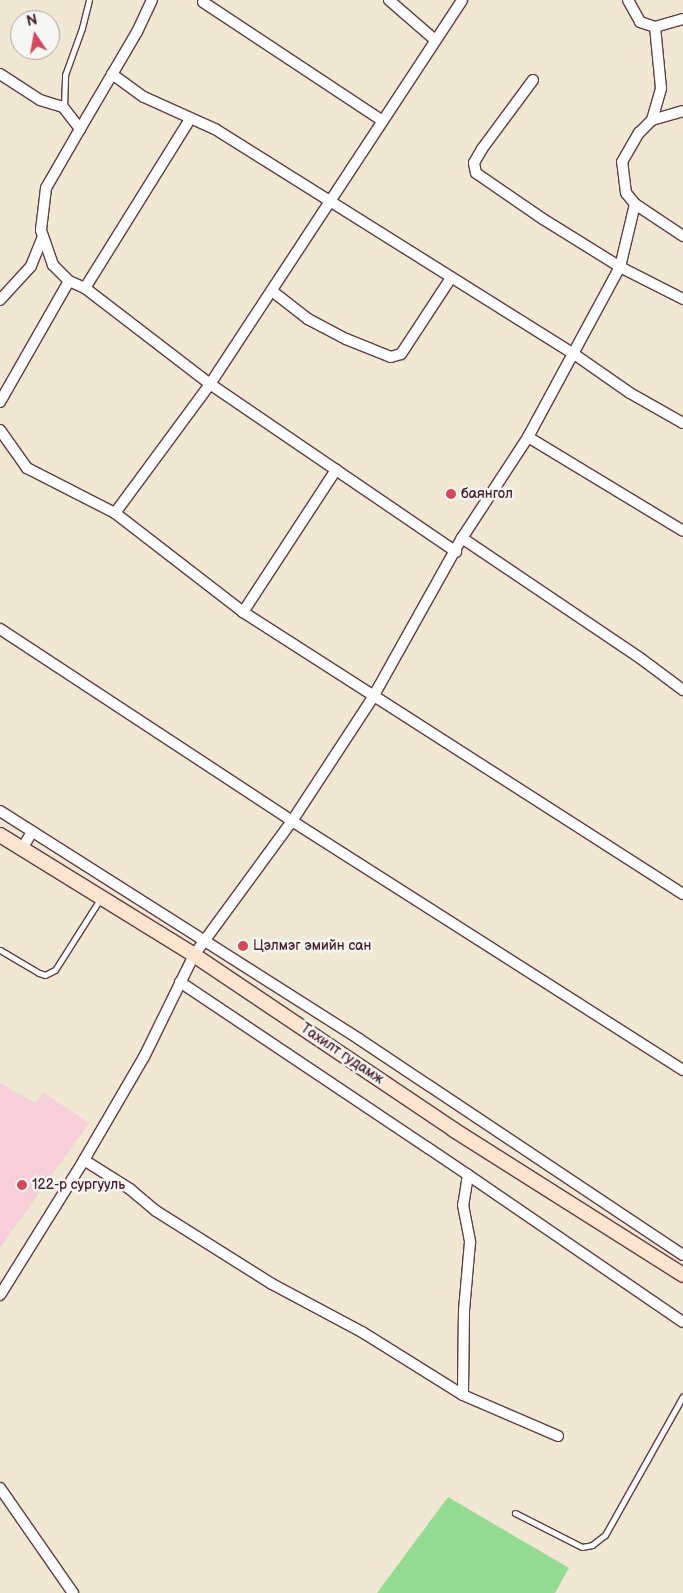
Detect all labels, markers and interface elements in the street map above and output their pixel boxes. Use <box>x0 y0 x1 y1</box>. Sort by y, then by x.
north arrow <box>10 10 60 60</box>
text: N <box>25 11 39 30</box>
place label: баянгол <box>461 486 513 502</box>
marker: баянгол <box>445 488 457 500</box>
place label: Цэлмэг эмийн сан <box>253 938 371 954</box>
marker: Цэлмэг эмийн сан <box>237 940 249 952</box>
street label: Тахилт гудамж <box>297 1020 387 1088</box>
place label: 122-р сургууль <box>32 1177 125 1193</box>
marker: 122-р сургууль <box>16 1179 28 1191</box>

